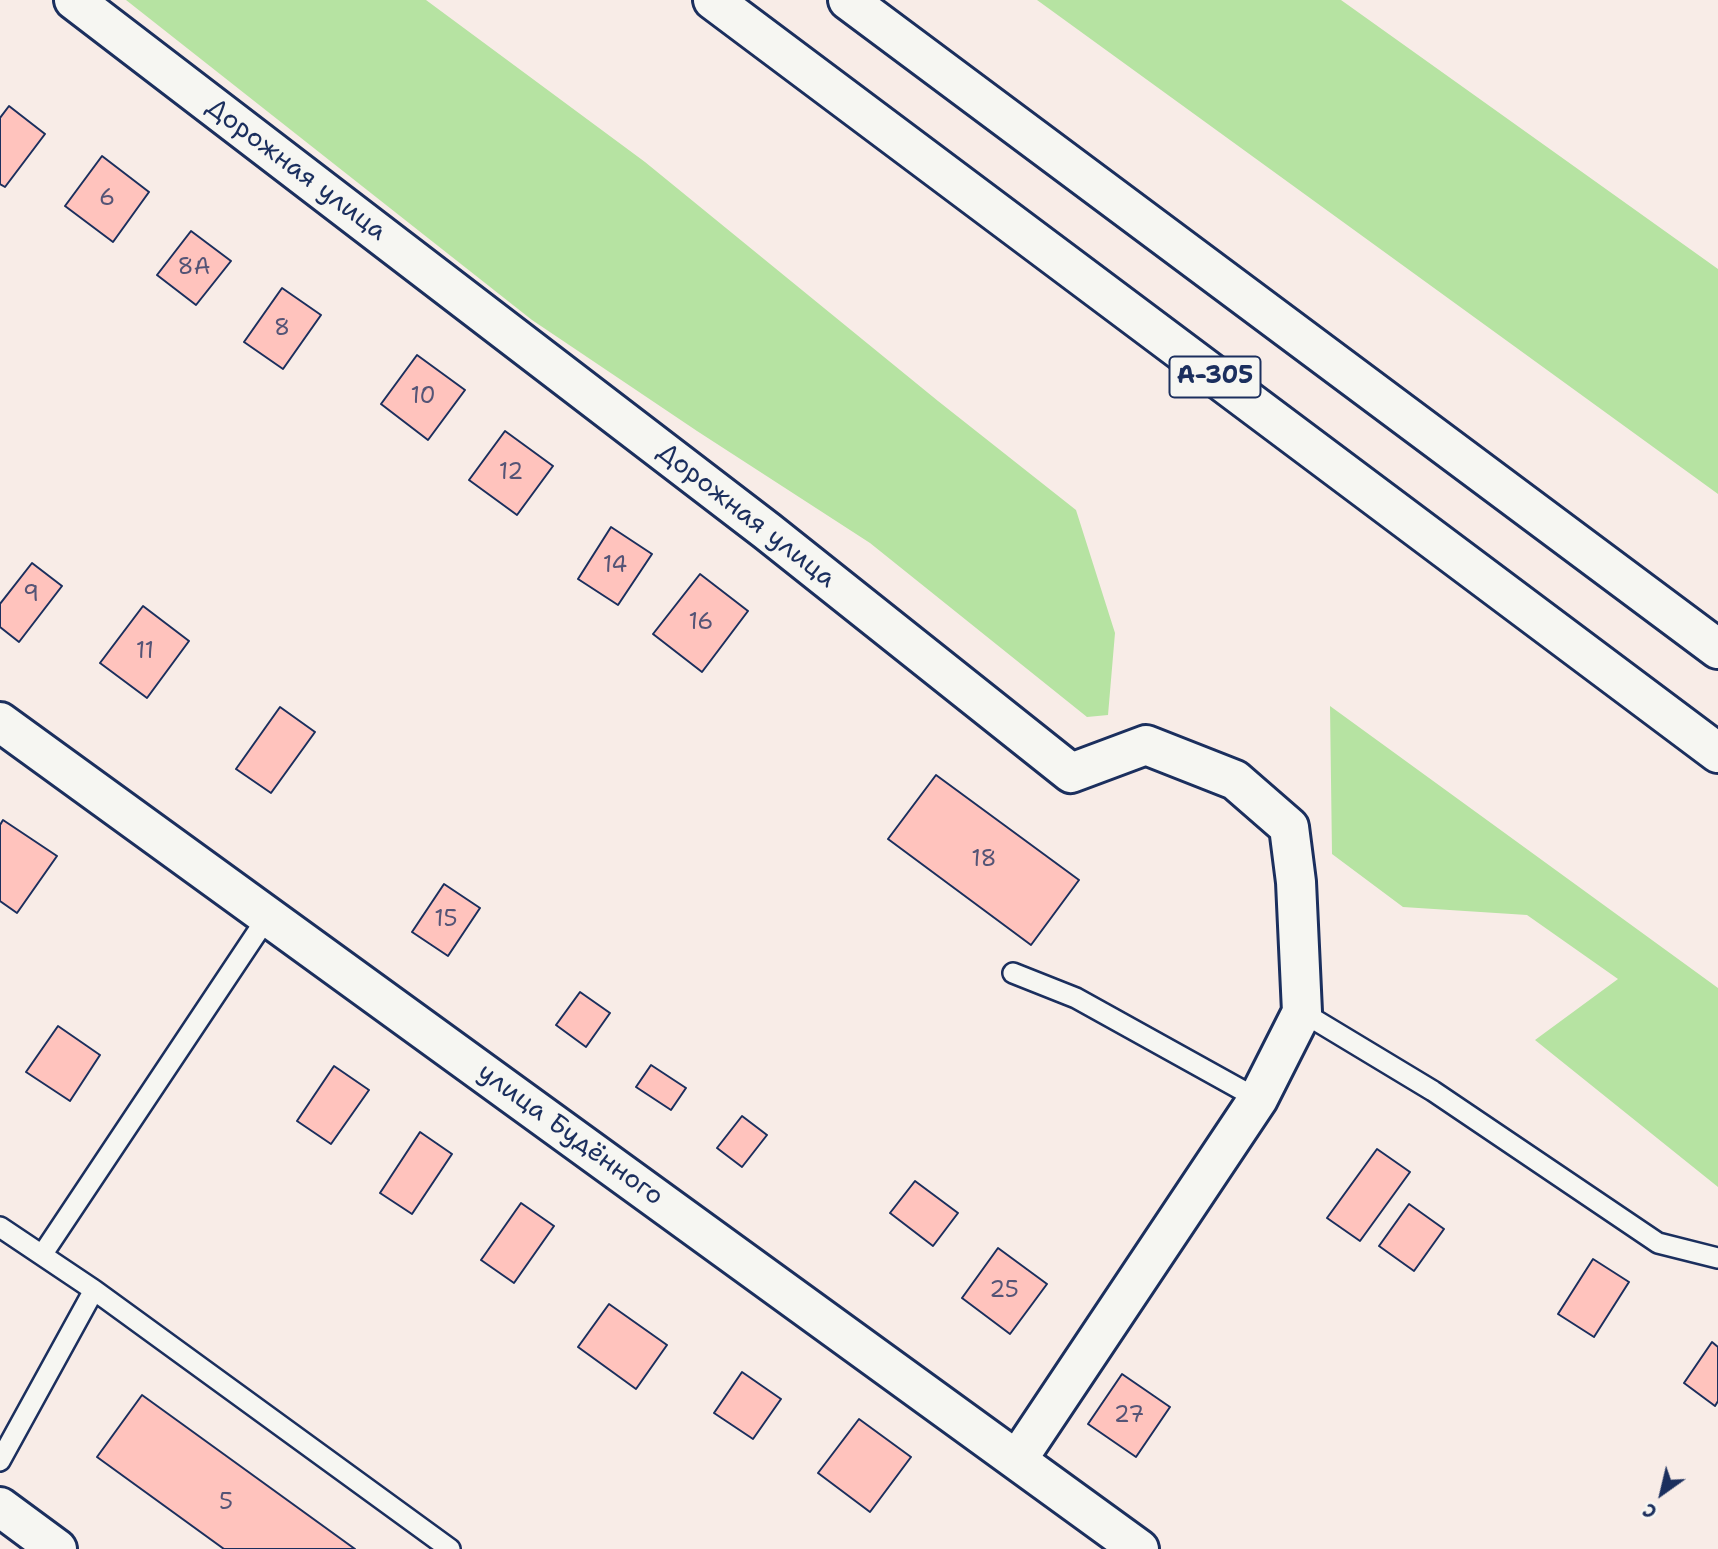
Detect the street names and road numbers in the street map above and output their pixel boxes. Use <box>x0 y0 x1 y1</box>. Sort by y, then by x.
street label: Дорожная улица <box>200 92 392 248</box>
road number: А-305 <box>1170 356 1260 398</box>
street label: Дорожная улица <box>651 437 841 595</box>
street label: улица Будённого <box>471 1057 669 1213</box>

